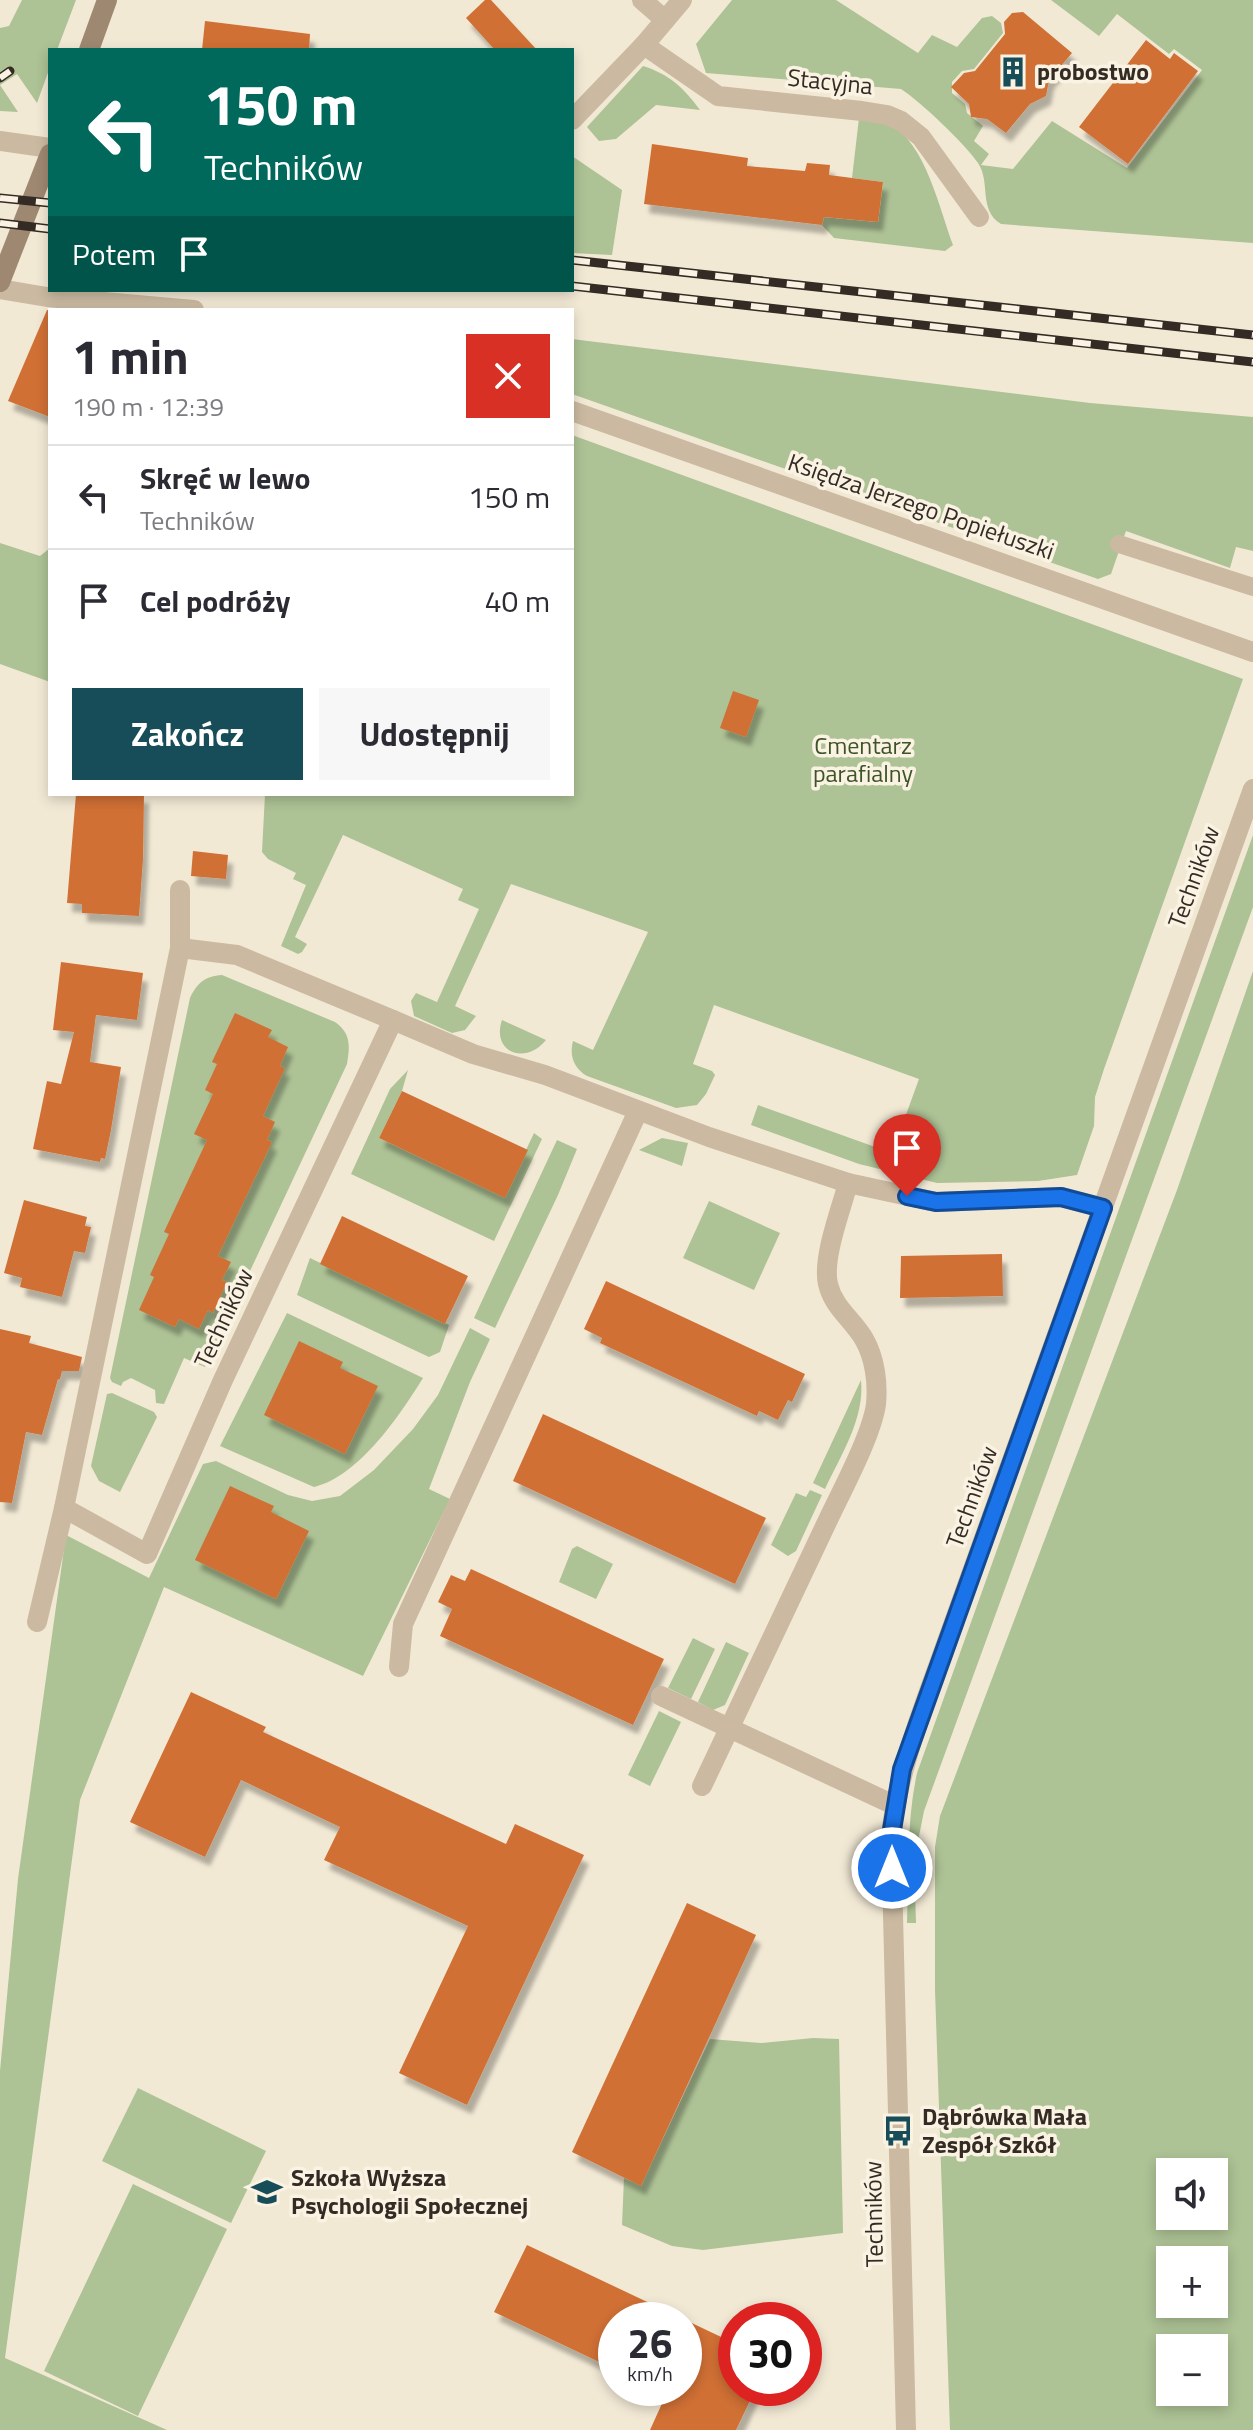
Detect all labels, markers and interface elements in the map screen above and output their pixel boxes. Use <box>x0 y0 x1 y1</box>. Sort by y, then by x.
place label: probostwo <box>1037 53 1149 89</box>
building icon: probostwo <box>996 55 1030 89</box>
street label: Stacyjna <box>786 59 874 103</box>
text: 150 m <box>204 62 357 147</box>
icon: left <box>72 80 176 184</box>
text: Techników <box>204 139 363 194</box>
text: Potem <box>72 231 156 277</box>
icon: arrive <box>172 232 216 276</box>
text: 1 min <box>72 320 189 393</box>
button: close <box>466 334 550 418</box>
text: 190 m · 12:39 <box>72 387 224 426</box>
street label: Księdza Jerzego Popiełuszki <box>783 444 1059 569</box>
text: Skręć w lewo <box>140 455 311 501</box>
text: 150 m <box>468 474 550 520</box>
icon: left <box>72 475 116 519</box>
text: Techników <box>140 501 255 540</box>
text: Cel podróży <box>140 578 291 624</box>
text: 40 m <box>485 578 550 624</box>
icon: arrive <box>72 579 116 623</box>
button: Zakończ <box>72 688 303 780</box>
button: Udostępnij <box>319 688 550 780</box>
park label: Cmentarz parafialny <box>813 727 913 791</box>
street label: Techników <box>1158 821 1228 933</box>
pin <box>873 1114 941 1196</box>
icon: arrive <box>885 1126 929 1170</box>
street label: Techników <box>184 1262 262 1373</box>
street label: Techników <box>936 1441 1006 1553</box>
position arrow <box>850 1826 934 1910</box>
place label: Dąbrówka Mała Zespół Szkół <box>922 2098 1087 2162</box>
bus stop icon: Dąbrówka Mała Zespół Szkół <box>881 2114 915 2148</box>
map controls <box>1156 2158 1228 2406</box>
button: sound <box>1156 2158 1228 2230</box>
place label: Szkoła Wyższa Psychologii Społecznej <box>291 2159 528 2223</box>
street label: Techników <box>854 2161 892 2267</box>
school or university icon: Szkoła Wyższa Psychologii Społecznej <box>250 2175 284 2209</box>
button: + <box>1156 2246 1228 2318</box>
speed limit sign: 30 <box>718 2302 822 2406</box>
text: 26 <box>628 2313 672 2374</box>
button: − <box>1156 2334 1228 2406</box>
text: km/h <box>627 2358 673 2389</box>

